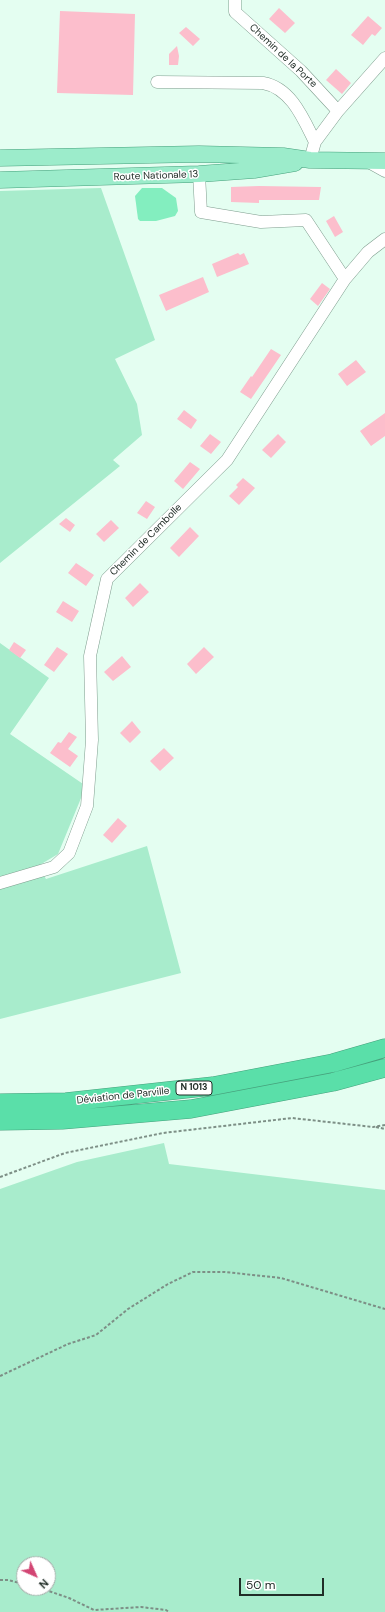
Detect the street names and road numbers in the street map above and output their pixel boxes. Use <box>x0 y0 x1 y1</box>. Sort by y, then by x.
street label: Chemin de la Porte <box>247 22 319 90</box>
street label: Route Nationale 13 <box>113 169 199 183</box>
street label: Chemin de Cambolle <box>108 502 184 578</box>
road number: N 1013 <box>176 1081 212 1095</box>
street label: Déviation de Parville <box>76 1085 170 1107</box>

